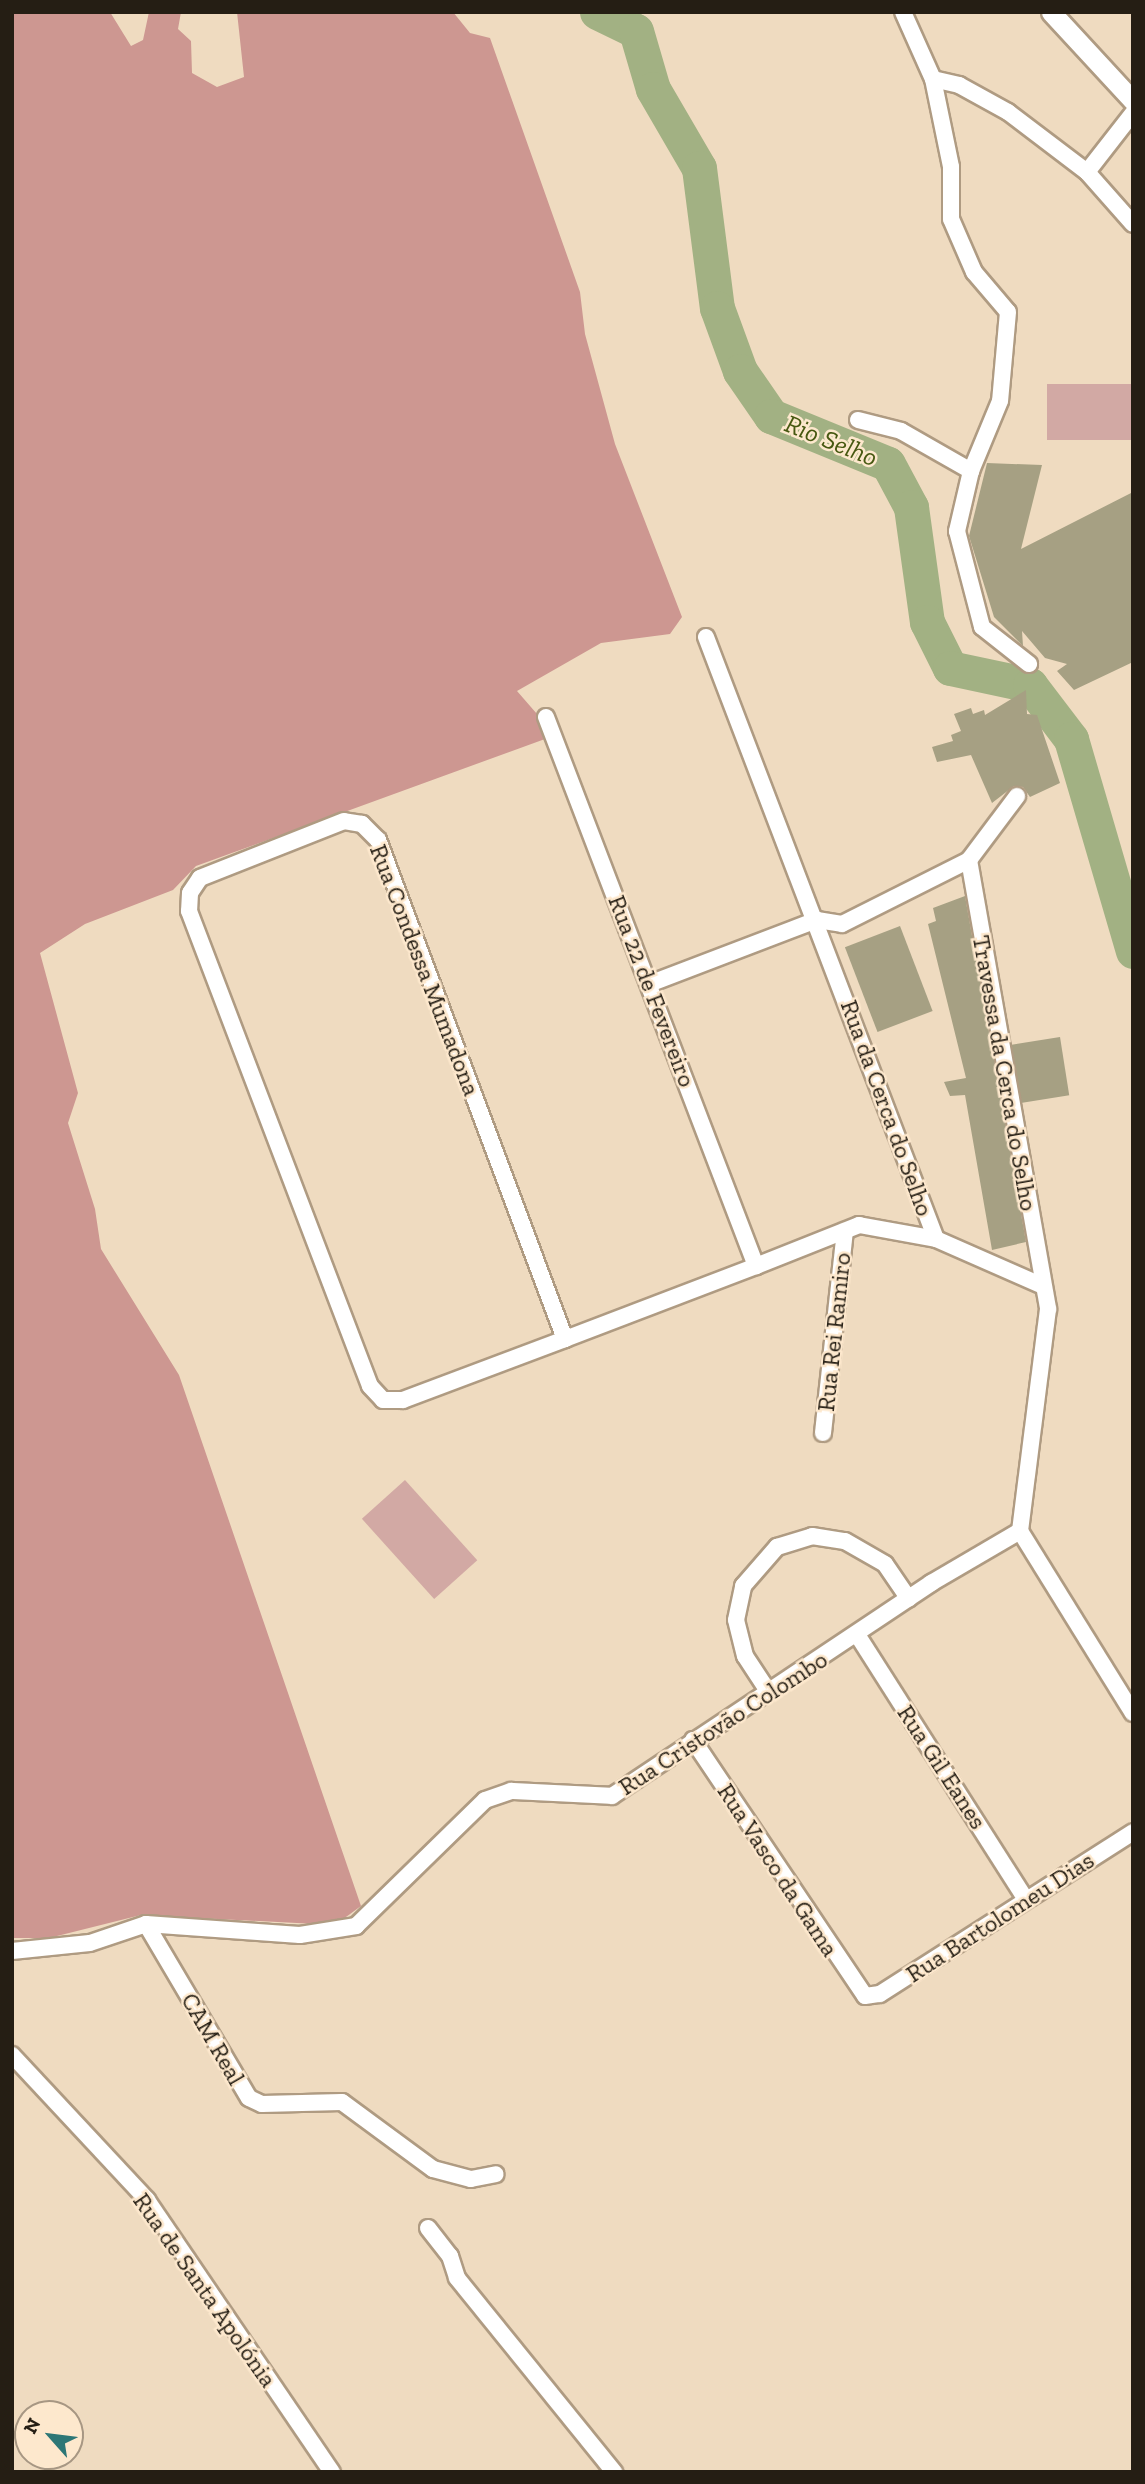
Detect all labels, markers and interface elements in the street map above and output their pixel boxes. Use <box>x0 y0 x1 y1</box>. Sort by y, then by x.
water label: Rio Selho <box>780 408 882 474</box>
street label: Rua Condessa Mumadona <box>364 840 486 1100</box>
street label: Rua 22 de Fevereiro <box>602 891 702 1091</box>
street label: Travessa da Cerca do Selho <box>967 933 1043 1213</box>
street label: Rua da Cerca do Selho <box>835 996 939 1220</box>
street label: Rua Rei Ramiro <box>811 1251 857 1413</box>
street label: Rua Cristovão Colombo <box>613 1645 833 1801</box>
street label: Rua Gil Eanes <box>891 1700 993 1834</box>
street label: Rua Vasco da Gama <box>711 1778 845 1962</box>
street label: Rua Bartolomeu Dias <box>901 1846 1099 1988</box>
street label: CAM Real <box>175 1988 251 2090</box>
street label: Rua de Santa Apolónia <box>127 2187 283 2393</box>
north arrow <box>14 2400 84 2470</box>
text: N <box>18 2414 45 2438</box>

